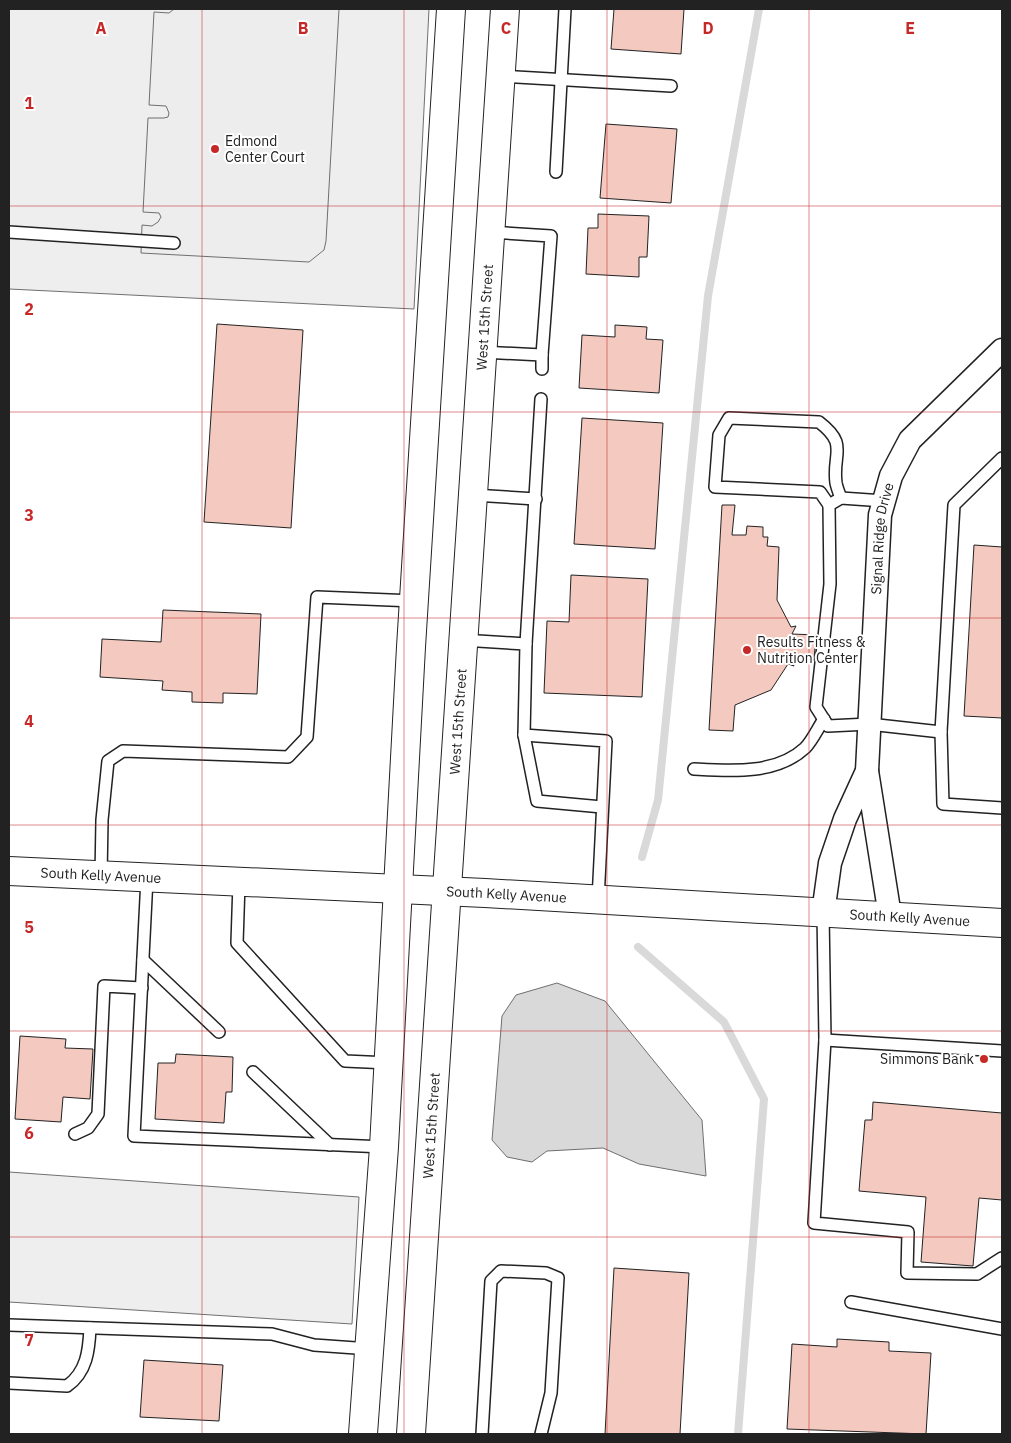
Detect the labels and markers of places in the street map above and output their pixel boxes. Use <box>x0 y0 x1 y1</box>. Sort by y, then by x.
place label: Edmond Center Court <box>225 132 305 166</box>
marker: Edmond Center Court <box>209 143 221 155</box>
place label: Results Fitness & Nutrition Center <box>757 633 866 667</box>
marker: Results Fitness & Nutrition Center <box>741 644 753 656</box>
place label: Simmons Bank <box>880 1050 975 1068</box>
marker: Simmons Bank <box>978 1053 990 1065</box>

